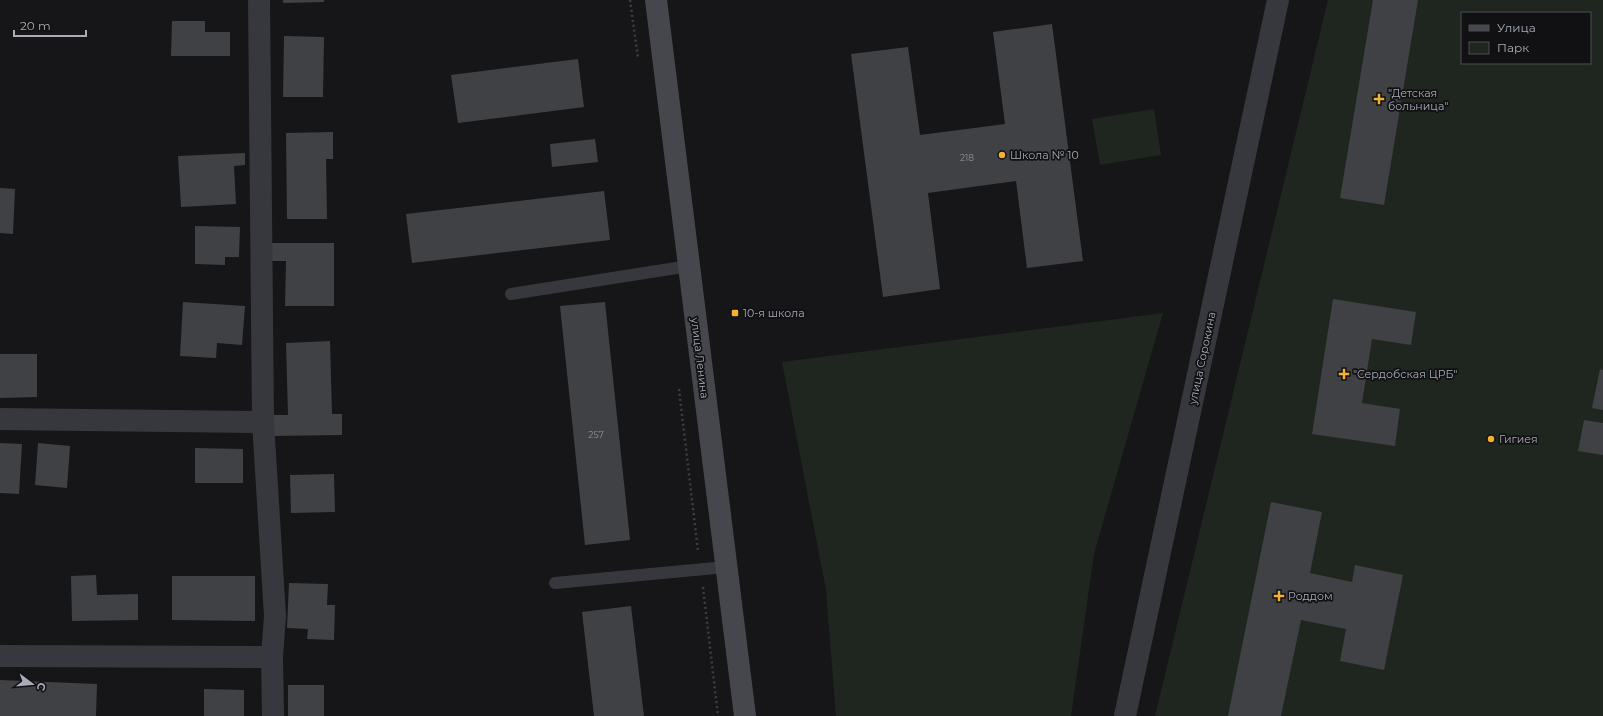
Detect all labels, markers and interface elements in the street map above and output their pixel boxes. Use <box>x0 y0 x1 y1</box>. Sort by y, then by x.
scale bar <box>14 12 86 38</box>
legend <box>1461 12 1591 64</box>
text: 20 m <box>20 18 51 33</box>
text: Улица <box>1497 20 1536 35</box>
text: Парк <box>1497 40 1529 55</box>
place label: "Детская больница" <box>1388 86 1448 113</box>
marker: "Детская больница" <box>1373 93 1385 105</box>
place label: Школа № 10 <box>1010 148 1079 162</box>
marker: Школа № 10 <box>997 150 1007 160</box>
house number: 218 <box>960 152 974 163</box>
place label: 10-я школа <box>743 306 805 320</box>
marker: 10-я школа <box>730 308 740 318</box>
street label: улица Сорокина <box>1185 310 1219 406</box>
street label: улица Ленина <box>688 316 712 399</box>
place label: "Сердобская ЦРБ" <box>1353 367 1457 381</box>
marker: "Сердобская ЦРБ" <box>1338 368 1350 380</box>
house number: 257 <box>588 429 604 440</box>
place label: Гигиея <box>1499 432 1538 446</box>
marker: Гигиея <box>1486 434 1496 444</box>
place label: Роддом <box>1288 589 1333 603</box>
marker: Роддом <box>1273 590 1285 602</box>
north arrow <box>12 664 52 704</box>
text: С <box>34 681 49 693</box>

